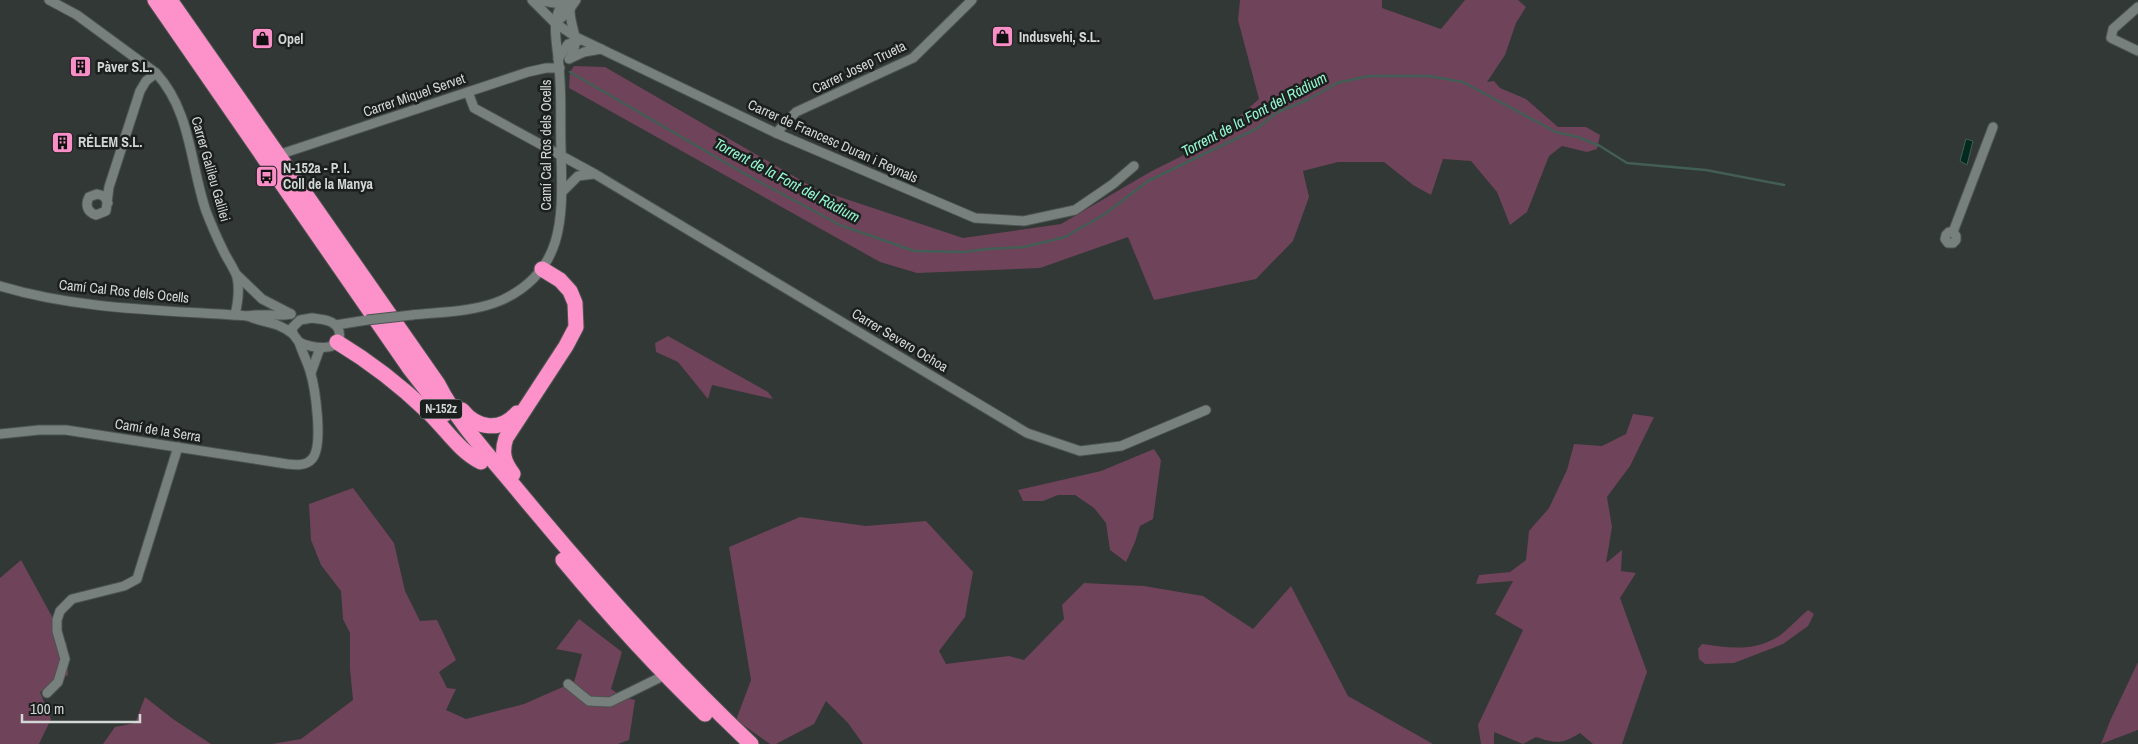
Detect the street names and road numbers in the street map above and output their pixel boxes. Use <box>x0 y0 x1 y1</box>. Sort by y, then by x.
street label: Carrer Josep Trueta <box>809 36 909 97</box>
street label: Carrer Miquel Servet <box>361 69 467 121</box>
street label: Camí Cal Ros dels Ocells <box>537 79 555 210</box>
street label: Carrer de Francesc Duran i Reynals <box>745 95 921 187</box>
street label: Carrer Galileu Galilei <box>187 114 235 224</box>
street label: Camí Cal Ros dels Ocells <box>58 275 190 307</box>
street label: Carrer Severo Ochoa <box>849 304 952 376</box>
road number: N-152z <box>420 399 462 418</box>
street label: Camí de la Serra <box>114 414 203 446</box>

